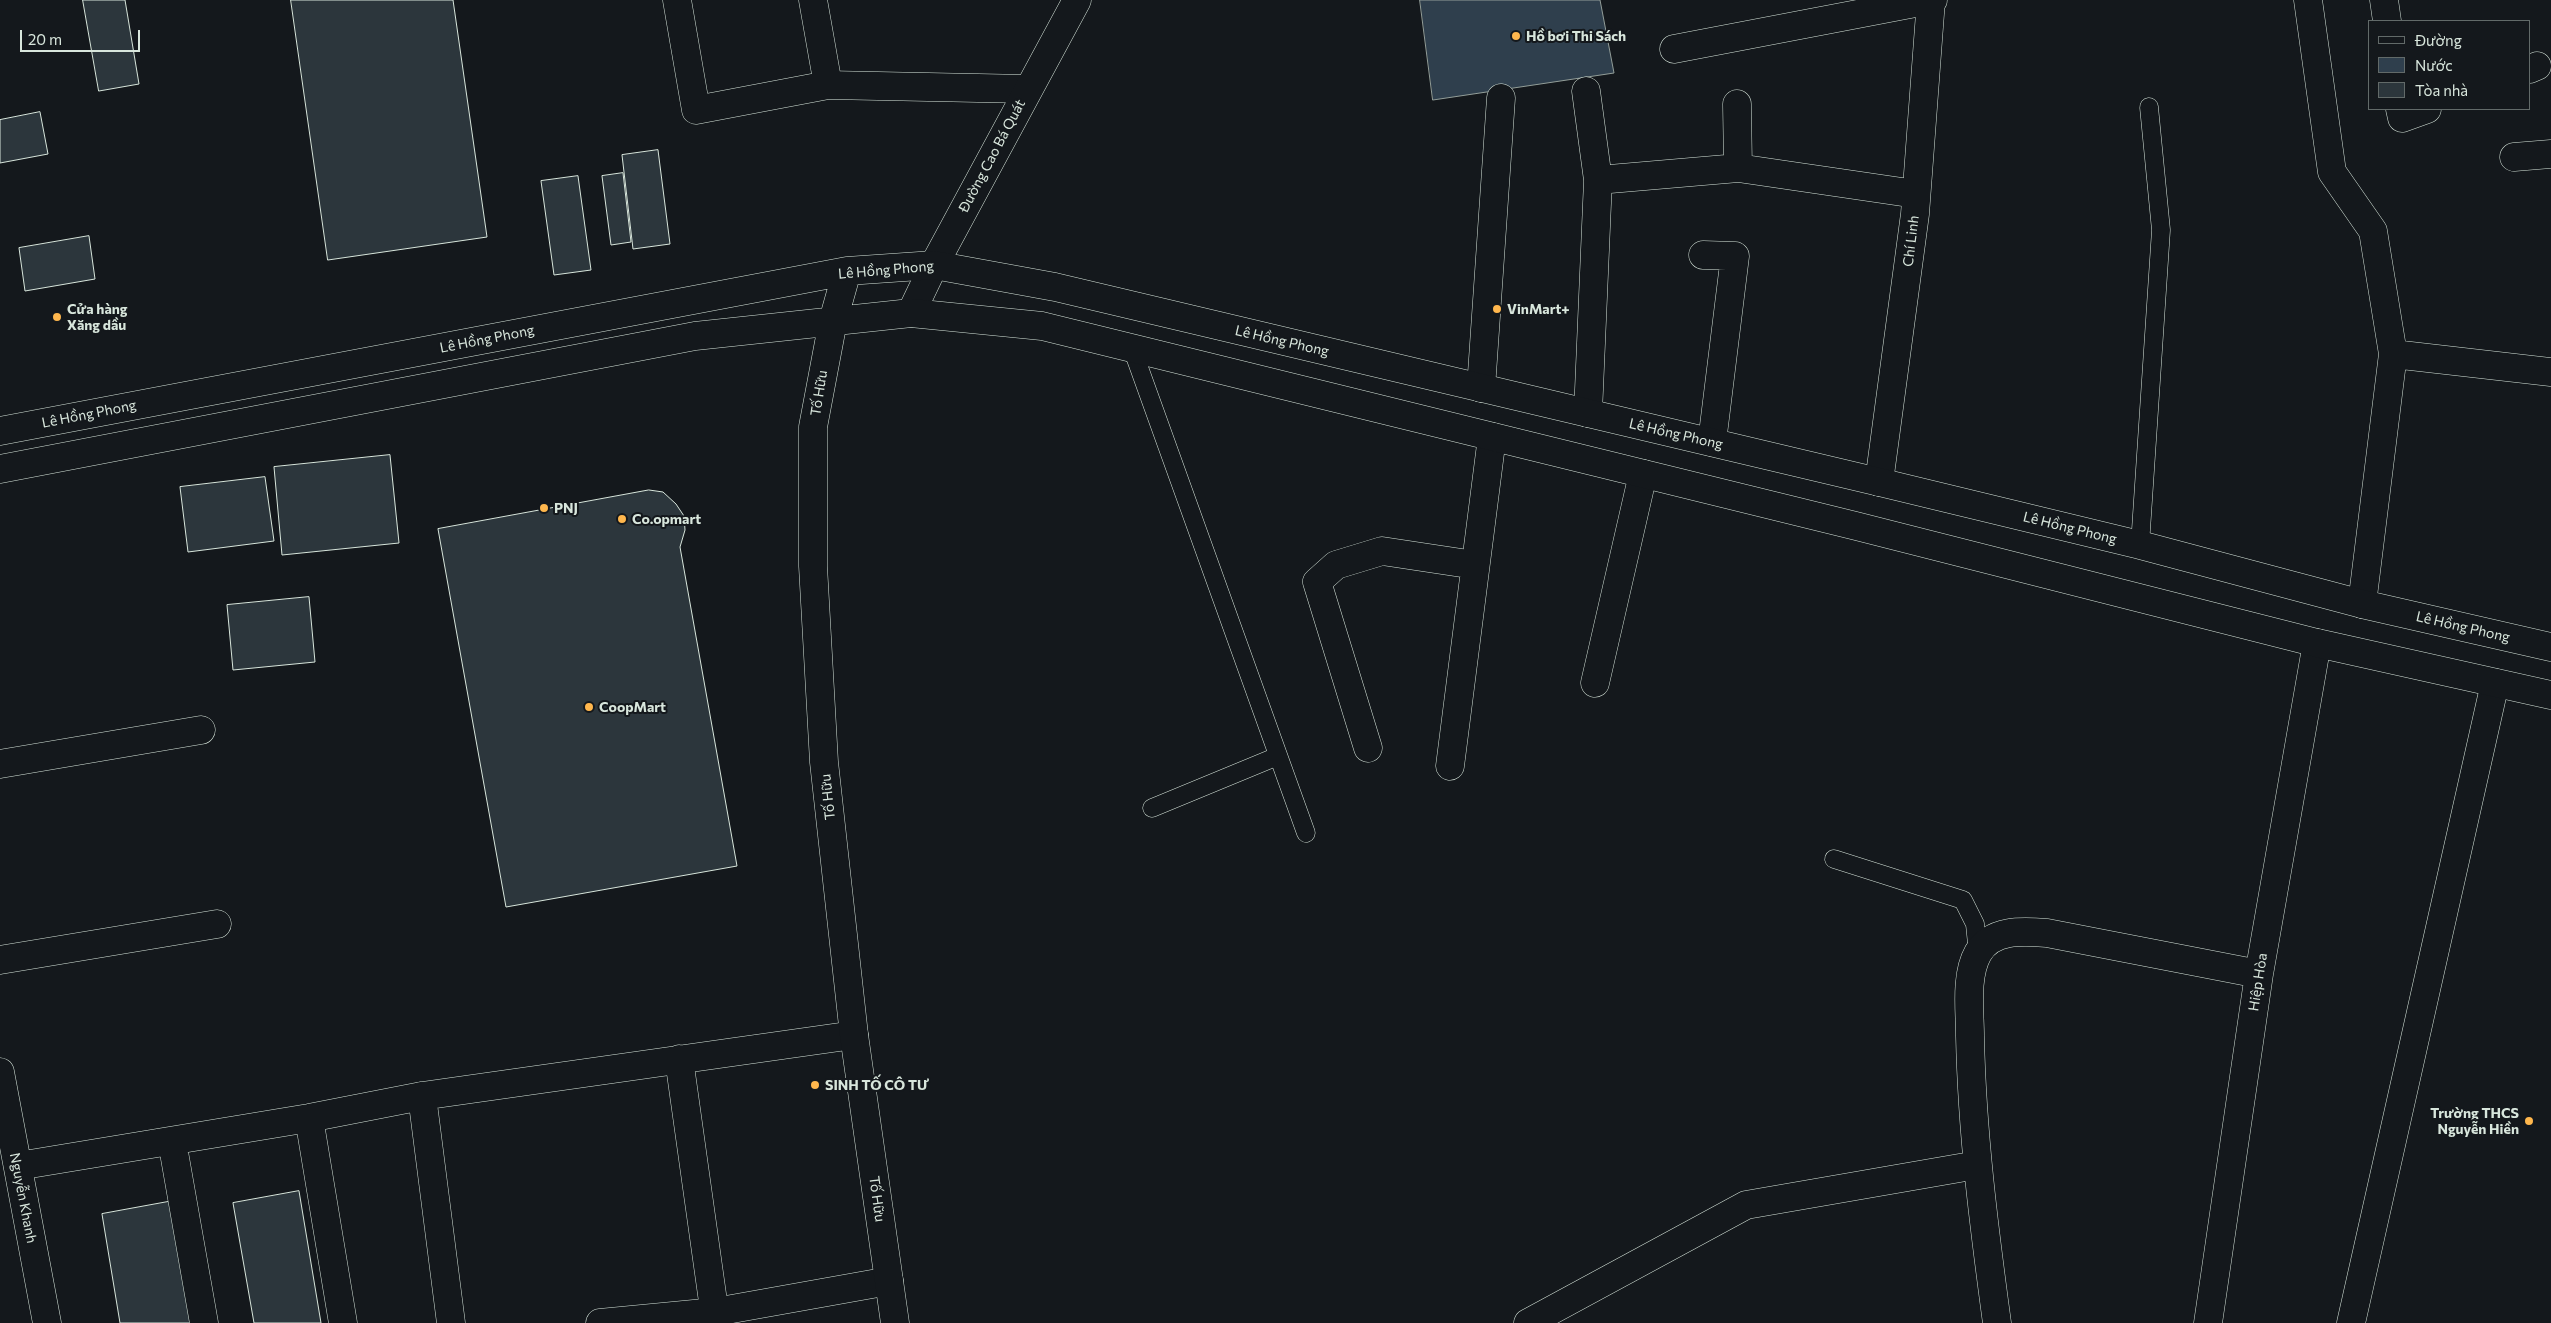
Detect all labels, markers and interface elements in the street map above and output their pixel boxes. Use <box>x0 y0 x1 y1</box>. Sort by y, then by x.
scale bar <box>22 20 142 52</box>
legend <box>2368 20 2531 110</box>
place label: Hồ bơi Thi Sách <box>1526 28 1626 44</box>
text: 20 m <box>28 30 62 48</box>
marker: Hồ bơi Thi Sách <box>1510 30 1522 42</box>
text: Đường <box>2415 31 2462 49</box>
text: Nước <box>2415 56 2453 74</box>
text: Tòa nhà <box>2415 81 2468 99</box>
street label: Đường Cao Bá Quát <box>955 97 1029 215</box>
street label: Chí Linh <box>1900 214 1922 268</box>
street label: Lê Hồng Phong <box>837 257 935 283</box>
place label: Cửa hàng Xăng dầu <box>67 301 128 334</box>
place label: VinMart+ <box>1507 301 1570 317</box>
marker: VinMart+ <box>1491 303 1503 315</box>
marker: Cửa hàng Xăng dầu <box>51 311 63 323</box>
street label: Lê Hồng Phong <box>438 322 536 356</box>
street label: Lê Hồng Phong <box>1233 322 1331 360</box>
street label: Tố Hữu <box>807 369 831 417</box>
street label: Lê Hồng Phong <box>40 397 138 431</box>
street label: Lê Hồng Phong <box>1627 415 1725 453</box>
place label: PNJ <box>554 500 578 516</box>
marker: PNJ <box>538 502 550 514</box>
street label: Lê Hồng Phong <box>2021 508 2119 548</box>
place label: Co.opmart <box>632 511 701 527</box>
marker: Co.opmart <box>616 513 628 525</box>
street label: Lê Hồng Phong <box>2414 608 2512 646</box>
place label: CoopMart <box>599 699 666 715</box>
marker: CoopMart <box>583 701 595 713</box>
street label: Tố Hữu <box>817 773 839 821</box>
street label: Hiệp Hòa <box>2245 952 2271 1012</box>
place label: SINH TỐ CÔ TƯ <box>825 1077 929 1093</box>
marker: SINH TỐ CÔ TƯ <box>809 1079 821 1091</box>
place label: Trường THCS Nguyễn Hiền <box>2430 1105 2519 1138</box>
marker: Trường THCS Nguyễn Hiền <box>2523 1115 2535 1127</box>
street label: Nguyễn Khanh <box>6 1151 40 1245</box>
street label: Tố Hữu <box>865 1175 889 1223</box>

